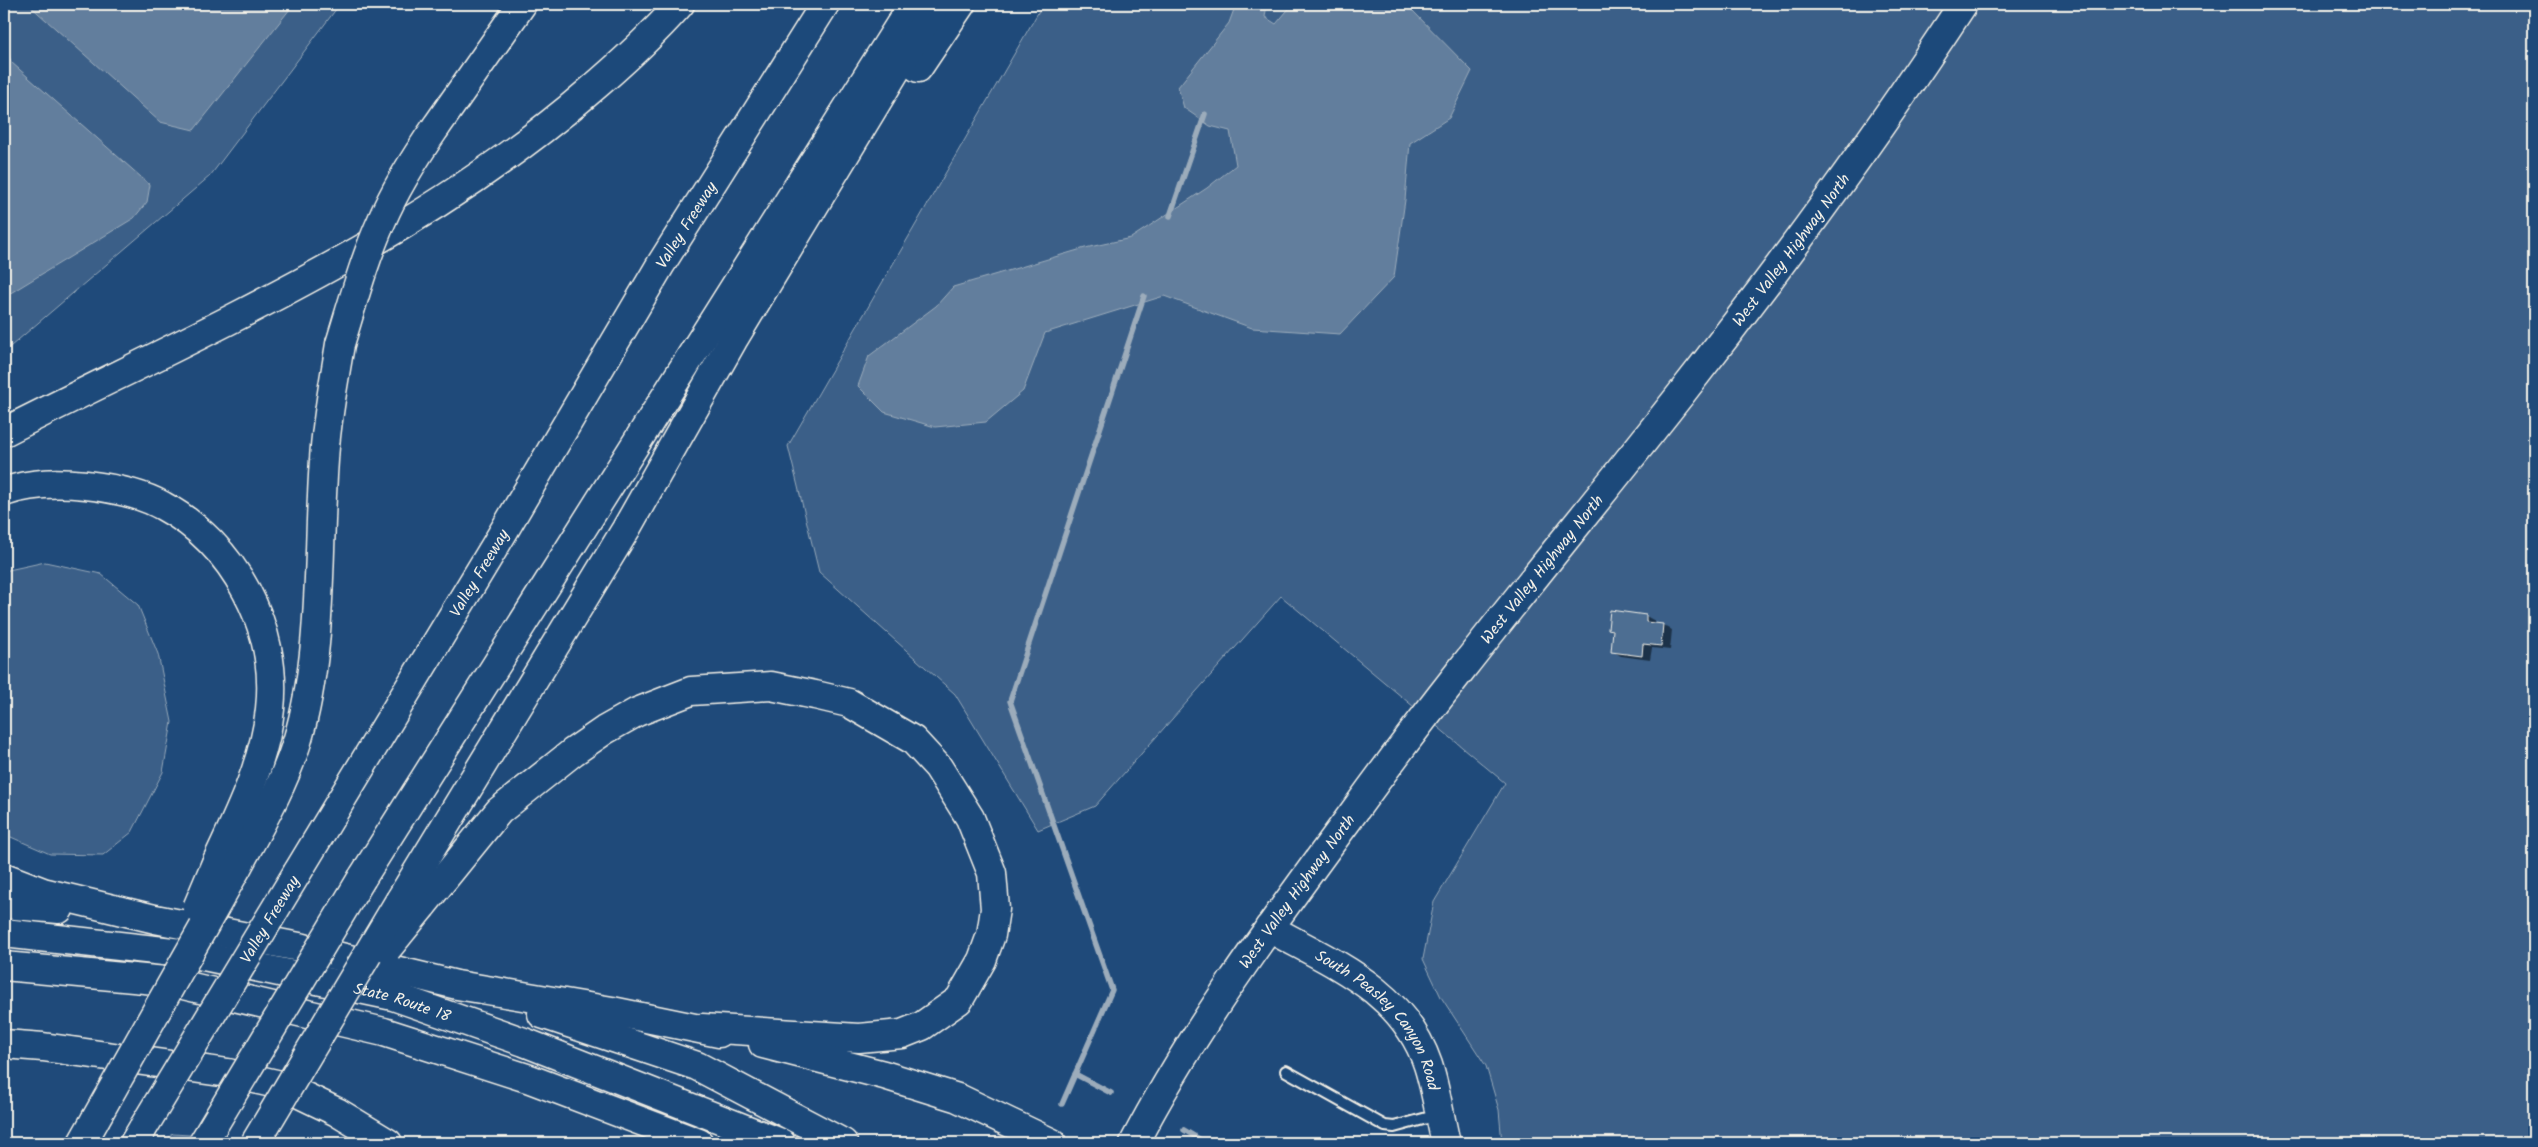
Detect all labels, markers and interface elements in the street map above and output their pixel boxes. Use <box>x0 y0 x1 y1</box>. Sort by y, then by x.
street label: West Valley Highway North <box>1727 169 1857 332</box>
street label: Valley Freeway <box>650 177 724 274</box>
street label: West Valley Highway North <box>1475 490 1610 650</box>
street label: Valley Freeway <box>444 524 517 622</box>
street label: West Valley Highway North <box>1233 810 1362 974</box>
street label: Valley Freeway <box>234 871 307 969</box>
street label: South Peasley Canyon Road <box>1310 944 1446 1094</box>
street label: State Route 18 <box>351 977 454 1030</box>

